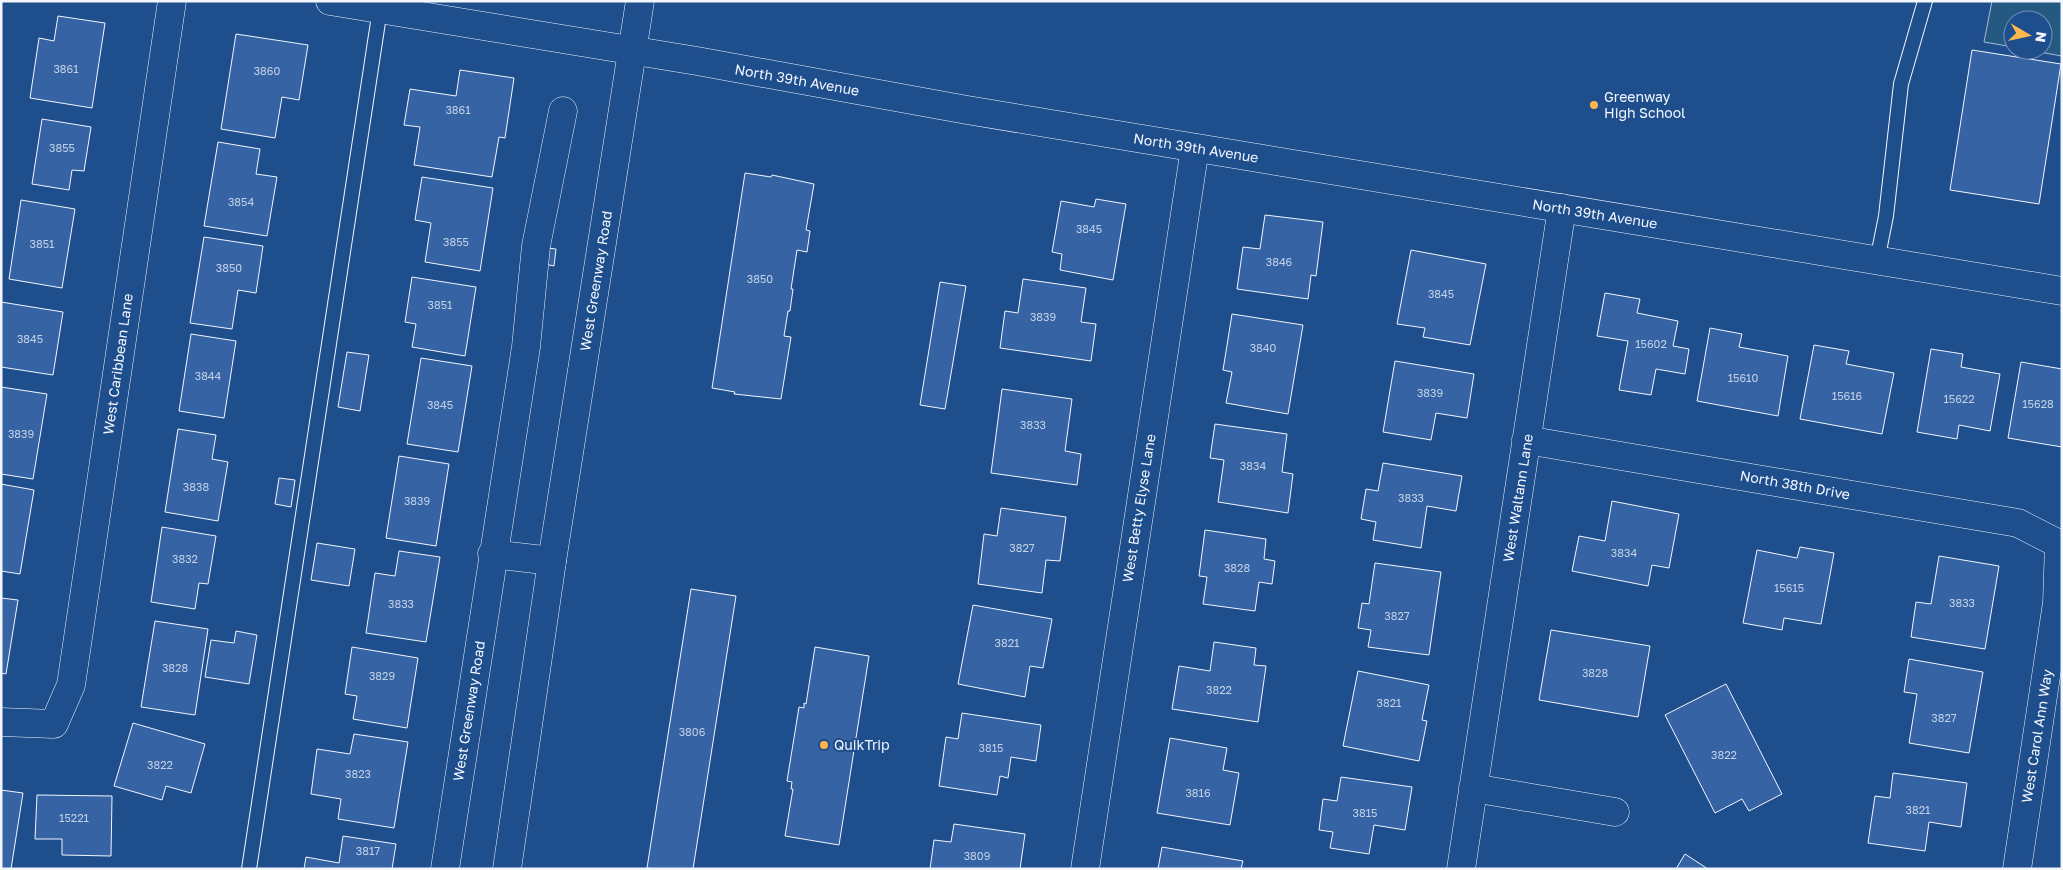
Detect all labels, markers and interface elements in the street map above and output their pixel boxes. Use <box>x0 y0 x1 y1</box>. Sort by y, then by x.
north arrow <box>2003 10 2053 60</box>
text: N <box>2032 31 2051 44</box>
street label: North 39th Avenue <box>733 60 861 99</box>
house number: 3861 <box>53 62 79 75</box>
house number: 3860 <box>254 64 280 77</box>
place label: Greenway High School <box>1604 88 1686 121</box>
marker: Greenway High School <box>1588 99 1600 111</box>
house number: 3861 <box>445 103 471 116</box>
street label: North 39th Avenue <box>1132 129 1260 166</box>
house number: 3855 <box>49 141 75 154</box>
house number: 3854 <box>228 195 254 208</box>
street label: North 39th Avenue <box>1531 195 1659 232</box>
street label: West Greenway Road <box>576 210 615 352</box>
house number: 3845 <box>1076 222 1102 235</box>
house number: 3855 <box>443 235 469 248</box>
house number: 3851 <box>30 237 54 250</box>
house number: 3846 <box>1266 255 1293 268</box>
house number: 3850 <box>216 261 242 274</box>
house number: 3850 <box>747 272 773 285</box>
house number: 3845 <box>1428 287 1454 300</box>
street label: West Caribbean Lane <box>99 292 136 436</box>
house number: 3851 <box>428 298 452 311</box>
house number: 3839 <box>1030 310 1056 323</box>
house number: 3845 <box>17 332 43 345</box>
house number: 15602 <box>1635 337 1667 350</box>
house number: 3840 <box>1250 341 1277 354</box>
house number: 3844 <box>195 369 222 382</box>
house number: 15610 <box>1728 371 1758 384</box>
house number: 3839 <box>1417 386 1443 399</box>
house number: 15616 <box>1832 389 1863 402</box>
house number: 15622 <box>1943 392 1975 405</box>
house number: 15628 <box>2022 397 2054 410</box>
house number: 3845 <box>427 398 453 411</box>
house number: 3833 <box>1020 418 1046 431</box>
house number: 3839 <box>8 427 34 440</box>
street label: West Betty Elyse Lane <box>1118 432 1159 583</box>
street label: West Waltann Lane <box>1499 433 1536 563</box>
house number: 3834 <box>1240 459 1266 472</box>
street label: North 38th Drive <box>1739 466 1852 503</box>
house number: 3838 <box>183 480 209 493</box>
house number: 3833 <box>1398 491 1424 504</box>
house number: 3839 <box>404 494 430 507</box>
house number: 3827 <box>1009 541 1035 554</box>
house number: 3834 <box>1611 546 1637 559</box>
house number: 3832 <box>172 552 198 565</box>
house number: 3828 <box>1224 561 1250 574</box>
house number: 15615 <box>1774 581 1804 594</box>
house number: 3833 <box>1949 596 1975 609</box>
house number: 3833 <box>388 597 414 610</box>
house number: 3827 <box>1384 609 1410 622</box>
house number: 3821 <box>995 636 1019 649</box>
street label: West Greenway Road <box>449 640 488 782</box>
house number: 3828 <box>162 661 188 674</box>
house number: 3828 <box>1582 666 1608 679</box>
street label: West Carol Ann Way <box>2018 668 2055 804</box>
house number: 3829 <box>369 669 395 682</box>
house number: 3822 <box>1206 683 1232 696</box>
house number: 3821 <box>1377 696 1401 709</box>
house number: 3827 <box>1931 711 1957 724</box>
house number: 3806 <box>679 725 706 738</box>
place label: QuikTrip <box>834 736 890 753</box>
marker: QuikTrip <box>818 739 830 751</box>
house number: 3815 <box>979 741 1003 754</box>
house number: 3822 <box>1711 748 1737 761</box>
house number: 3822 <box>147 758 173 771</box>
house number: 3823 <box>345 767 371 780</box>
house number: 3816 <box>1185 786 1211 799</box>
house number: 3821 <box>1906 803 1930 816</box>
house number: 3815 <box>1353 806 1377 819</box>
house number: 15221 <box>59 811 89 824</box>
house number: 3817 <box>356 844 380 857</box>
house number: 3809 <box>964 849 990 862</box>

